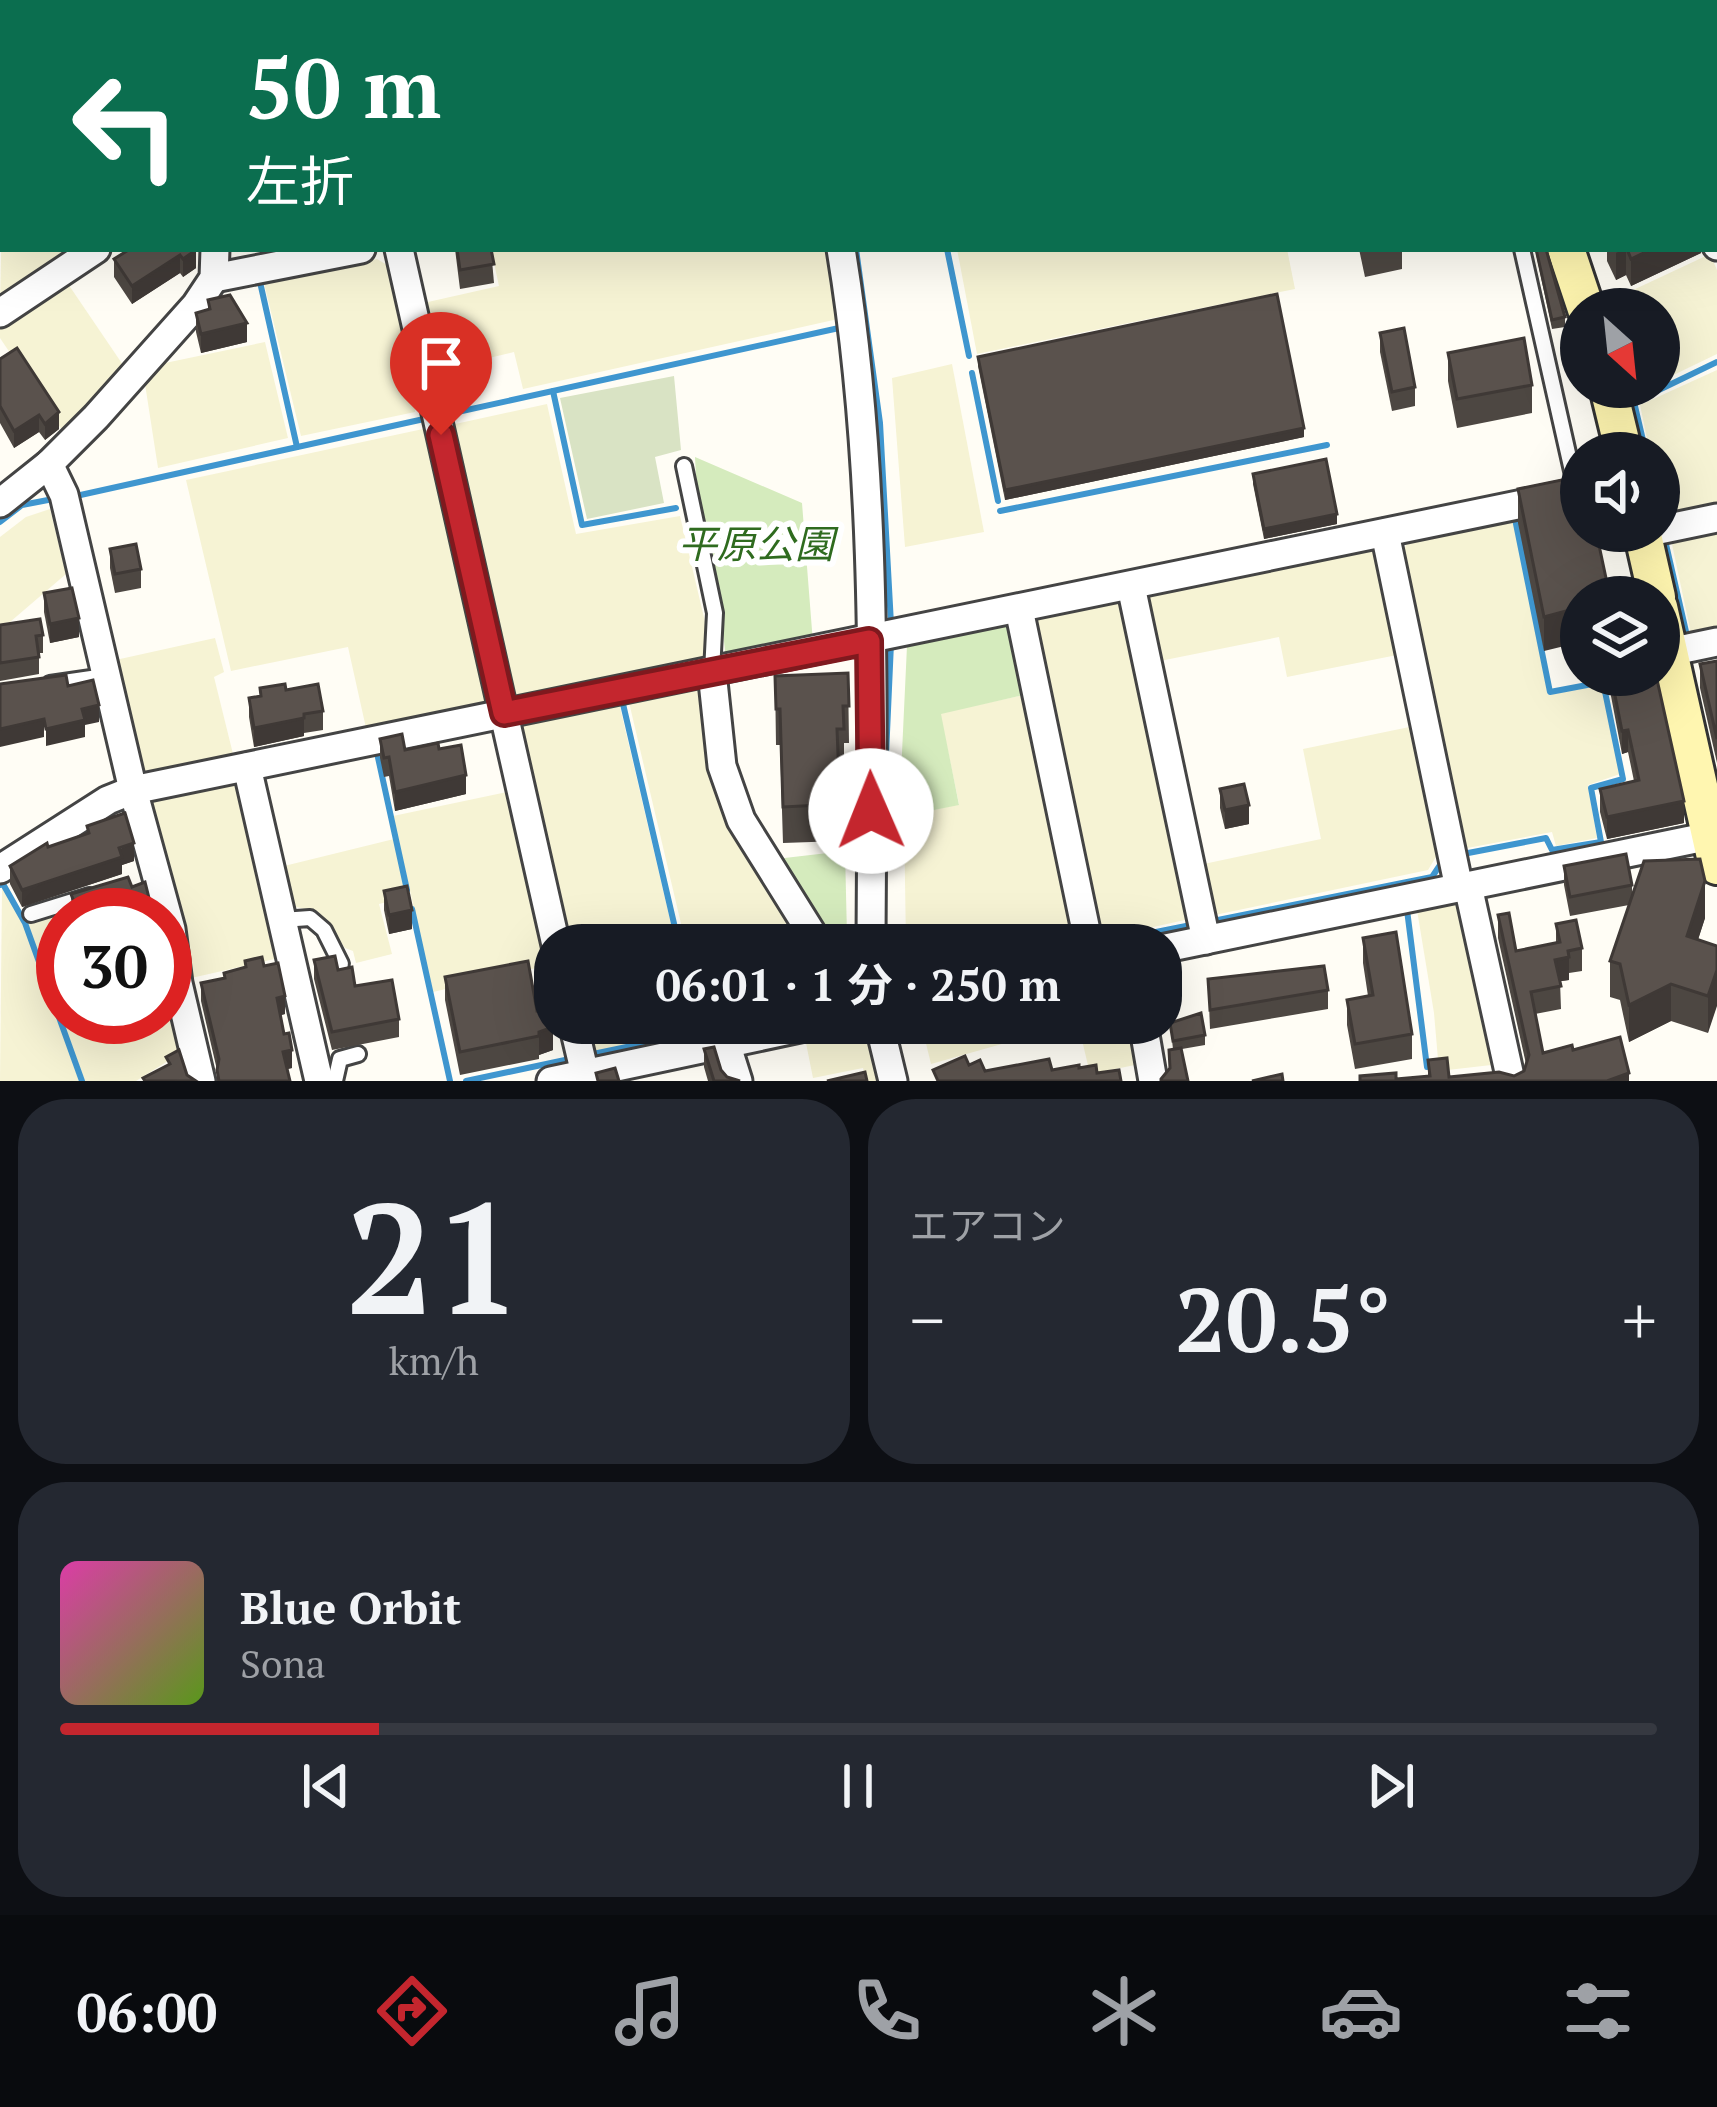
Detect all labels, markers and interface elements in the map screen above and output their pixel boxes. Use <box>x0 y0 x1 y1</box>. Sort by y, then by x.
text: 50 m <box>246 31 441 142</box>
icon: left <box>48 48 204 204</box>
text: 左折 <box>246 145 354 216</box>
north arrow <box>1560 288 1680 408</box>
map controls <box>1560 288 1680 696</box>
pin <box>390 312 492 435</box>
icon: arrive <box>408 330 474 396</box>
button: sound <box>1560 432 1680 552</box>
park label: 平原公園 <box>678 517 839 569</box>
button: layers <box>1560 576 1680 696</box>
position arrow <box>808 748 934 874</box>
speed limit sign: 30 <box>36 888 192 1044</box>
text: 06:01 · 1 分 · 250 m <box>656 954 1060 1014</box>
text: 21 <box>346 1152 522 1359</box>
text: エアコン <box>910 1199 1066 1251</box>
text: 20.5° <box>1175 1258 1391 1378</box>
text: − <box>910 1275 945 1363</box>
text: + <box>1622 1275 1657 1363</box>
text: km/h <box>389 1334 479 1386</box>
text: Blue Orbit <box>240 1577 461 1637</box>
text: Sona <box>240 1637 325 1689</box>
icon: previous <box>293 1753 359 1819</box>
icon: pause <box>825 1753 891 1819</box>
icon: next <box>1358 1753 1424 1819</box>
icon: directions <box>370 1969 454 2053</box>
icon: music <box>608 1969 692 2053</box>
icon: phone <box>845 1969 929 2053</box>
icon: climate <box>1082 1969 1166 2053</box>
icon: car <box>1319 1969 1403 2053</box>
icon: filters <box>1556 1969 1640 2053</box>
text: 06:00 <box>77 1976 217 2047</box>

